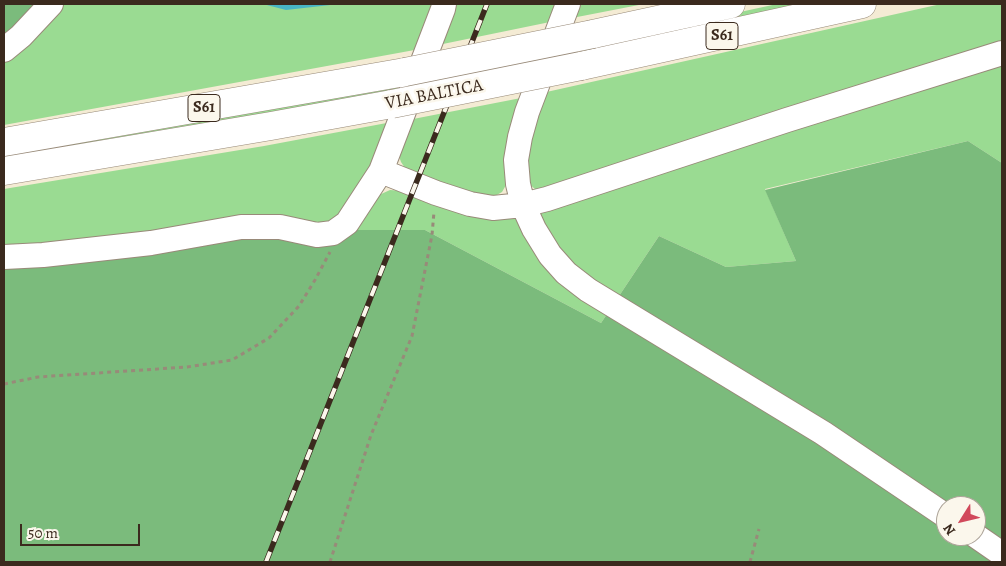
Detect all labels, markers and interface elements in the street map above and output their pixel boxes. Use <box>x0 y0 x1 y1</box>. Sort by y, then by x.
road number: S61 <box>706 22 738 50</box>
street label: VIA BALTICA <box>383 75 485 115</box>
road number: S61 <box>188 95 220 122</box>
north arrow <box>936 496 986 546</box>
scale bar <box>22 514 142 546</box>
text: N <box>939 520 960 539</box>
text: 50 m <box>28 523 58 543</box>

